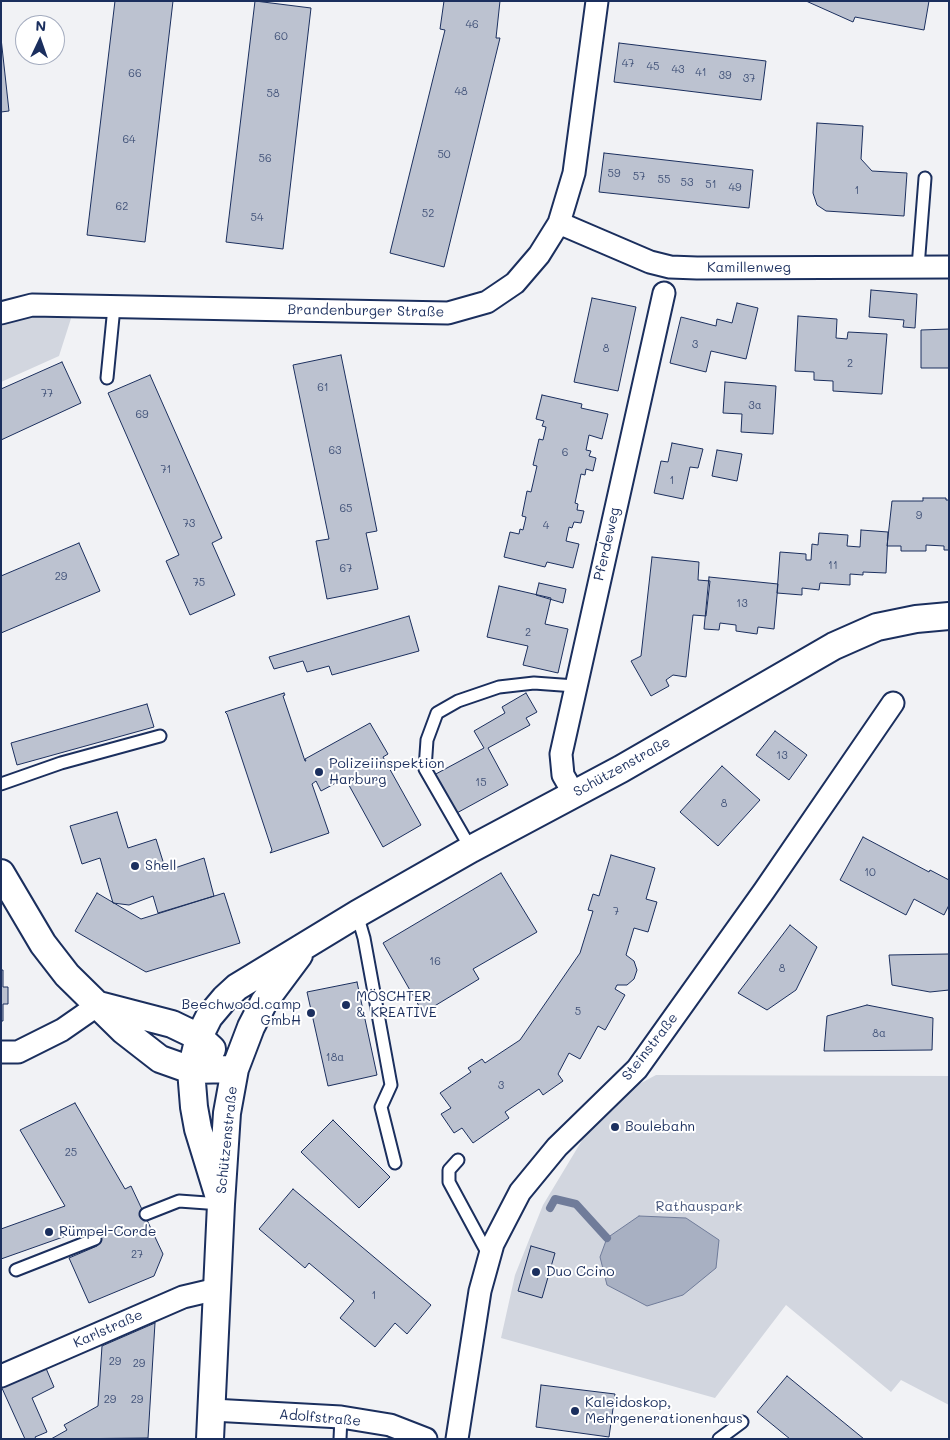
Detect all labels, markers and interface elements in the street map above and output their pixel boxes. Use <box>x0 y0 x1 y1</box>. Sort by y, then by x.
north arrow <box>15 15 65 65</box>
text: N <box>35 16 47 35</box>
house number: 46 <box>465 18 479 32</box>
house number: 60 <box>274 30 288 44</box>
house number: 47 <box>622 57 634 71</box>
house number: 45 <box>647 60 659 74</box>
house number: 43 <box>672 63 684 77</box>
house number: 41 <box>695 66 707 80</box>
house number: 66 <box>128 67 142 81</box>
house number: 39 <box>719 69 731 83</box>
house number: 37 <box>743 72 755 86</box>
house number: 48 <box>454 85 468 99</box>
house number: 58 <box>266 87 280 101</box>
house number: 64 <box>122 133 136 147</box>
house number: 50 <box>437 148 451 162</box>
house number: 56 <box>258 152 272 166</box>
house number: 59 <box>608 167 620 181</box>
house number: 57 <box>633 170 645 184</box>
house number: 55 <box>658 173 670 187</box>
house number: 53 <box>681 176 693 190</box>
house number: 51 <box>705 178 717 192</box>
house number: 49 <box>729 181 741 195</box>
house number: 1 <box>855 184 859 198</box>
house number: 62 <box>116 200 128 214</box>
house number: 52 <box>422 207 434 221</box>
house number: 54 <box>251 211 263 225</box>
street label: Kamillenweg <box>707 260 791 276</box>
street label: Brandenburger Straße <box>288 301 444 321</box>
house number: 3 <box>692 338 698 352</box>
house number: 8 <box>603 342 609 356</box>
house number: 2 <box>847 357 853 371</box>
house number: 61 <box>317 381 329 395</box>
house number: 77 <box>41 387 53 401</box>
house number: 3a <box>748 399 762 413</box>
house number: 69 <box>135 408 149 422</box>
house number: 63 <box>328 444 342 458</box>
house number: 6 <box>562 446 568 460</box>
house number: 71 <box>160 463 172 477</box>
house number: 1 <box>670 474 674 488</box>
house number: 65 <box>339 502 353 516</box>
street label: Pferdeweg <box>590 506 624 582</box>
house number: 9 <box>916 509 922 523</box>
house number: 73 <box>183 517 195 531</box>
house number: 4 <box>543 519 549 533</box>
house number: 11 <box>828 559 838 573</box>
house number: 67 <box>340 562 352 576</box>
house number: 29 <box>55 570 67 584</box>
house number: 75 <box>193 576 205 590</box>
house number: 13 <box>736 597 748 611</box>
house number: 2 <box>525 626 531 640</box>
street label: Schützenstraße <box>571 733 673 801</box>
house number: 13 <box>776 749 788 763</box>
place label: Polizeiinspektion Harburg <box>329 756 444 789</box>
marker: Polizeiinspektion Harburg <box>313 766 325 778</box>
house number: 15 <box>475 776 487 790</box>
house number: 8 <box>721 797 727 811</box>
place label: Shell <box>145 858 176 874</box>
marker: Shell <box>129 860 141 872</box>
house number: 10 <box>864 866 876 880</box>
house number: 7 <box>613 905 619 919</box>
house number: 16 <box>429 955 441 969</box>
house number: 8 <box>779 962 785 976</box>
place label: MÖSCHTER & KREATIVE <box>356 989 437 1022</box>
place label: Beechwood.camp GmbH <box>182 997 301 1030</box>
marker: MÖSCHTER & KREATIVE <box>340 999 352 1011</box>
house number: 5 <box>575 1005 581 1019</box>
marker: Beechwood.camp GmbH <box>305 1007 317 1019</box>
street label: Steinstraße <box>618 1010 682 1084</box>
house number: 8a <box>872 1027 886 1041</box>
house number: 18a <box>326 1051 344 1065</box>
house number: 3 <box>498 1079 504 1093</box>
street label: Schützenstraße <box>213 1085 241 1195</box>
place label: Boulebahn <box>625 1119 695 1135</box>
marker: Boulebahn <box>609 1121 621 1133</box>
house number: 25 <box>65 1146 77 1160</box>
park label: Rathauspark <box>656 1199 742 1215</box>
place label: Rümpel-Corde <box>59 1224 156 1240</box>
marker: Rümpel-Corde <box>43 1226 55 1238</box>
house number: 27 <box>131 1248 143 1262</box>
place label: Duo Ccino <box>546 1264 615 1280</box>
marker: Duo Ccino <box>530 1266 542 1278</box>
house number: 1 <box>372 1289 376 1303</box>
street label: Karlstraße <box>71 1306 145 1352</box>
house number: 29 <box>109 1355 121 1369</box>
house number: 29 <box>133 1357 145 1371</box>
house number: 29 <box>104 1393 116 1407</box>
house number: 29 <box>131 1393 143 1407</box>
place label: Kaleidoskop, Mehrgenerationenhaus <box>585 1395 743 1428</box>
marker: Kaleidoskop, Mehrgenerationenhaus <box>569 1405 581 1417</box>
street label: Adolfstraße <box>278 1406 362 1430</box>

